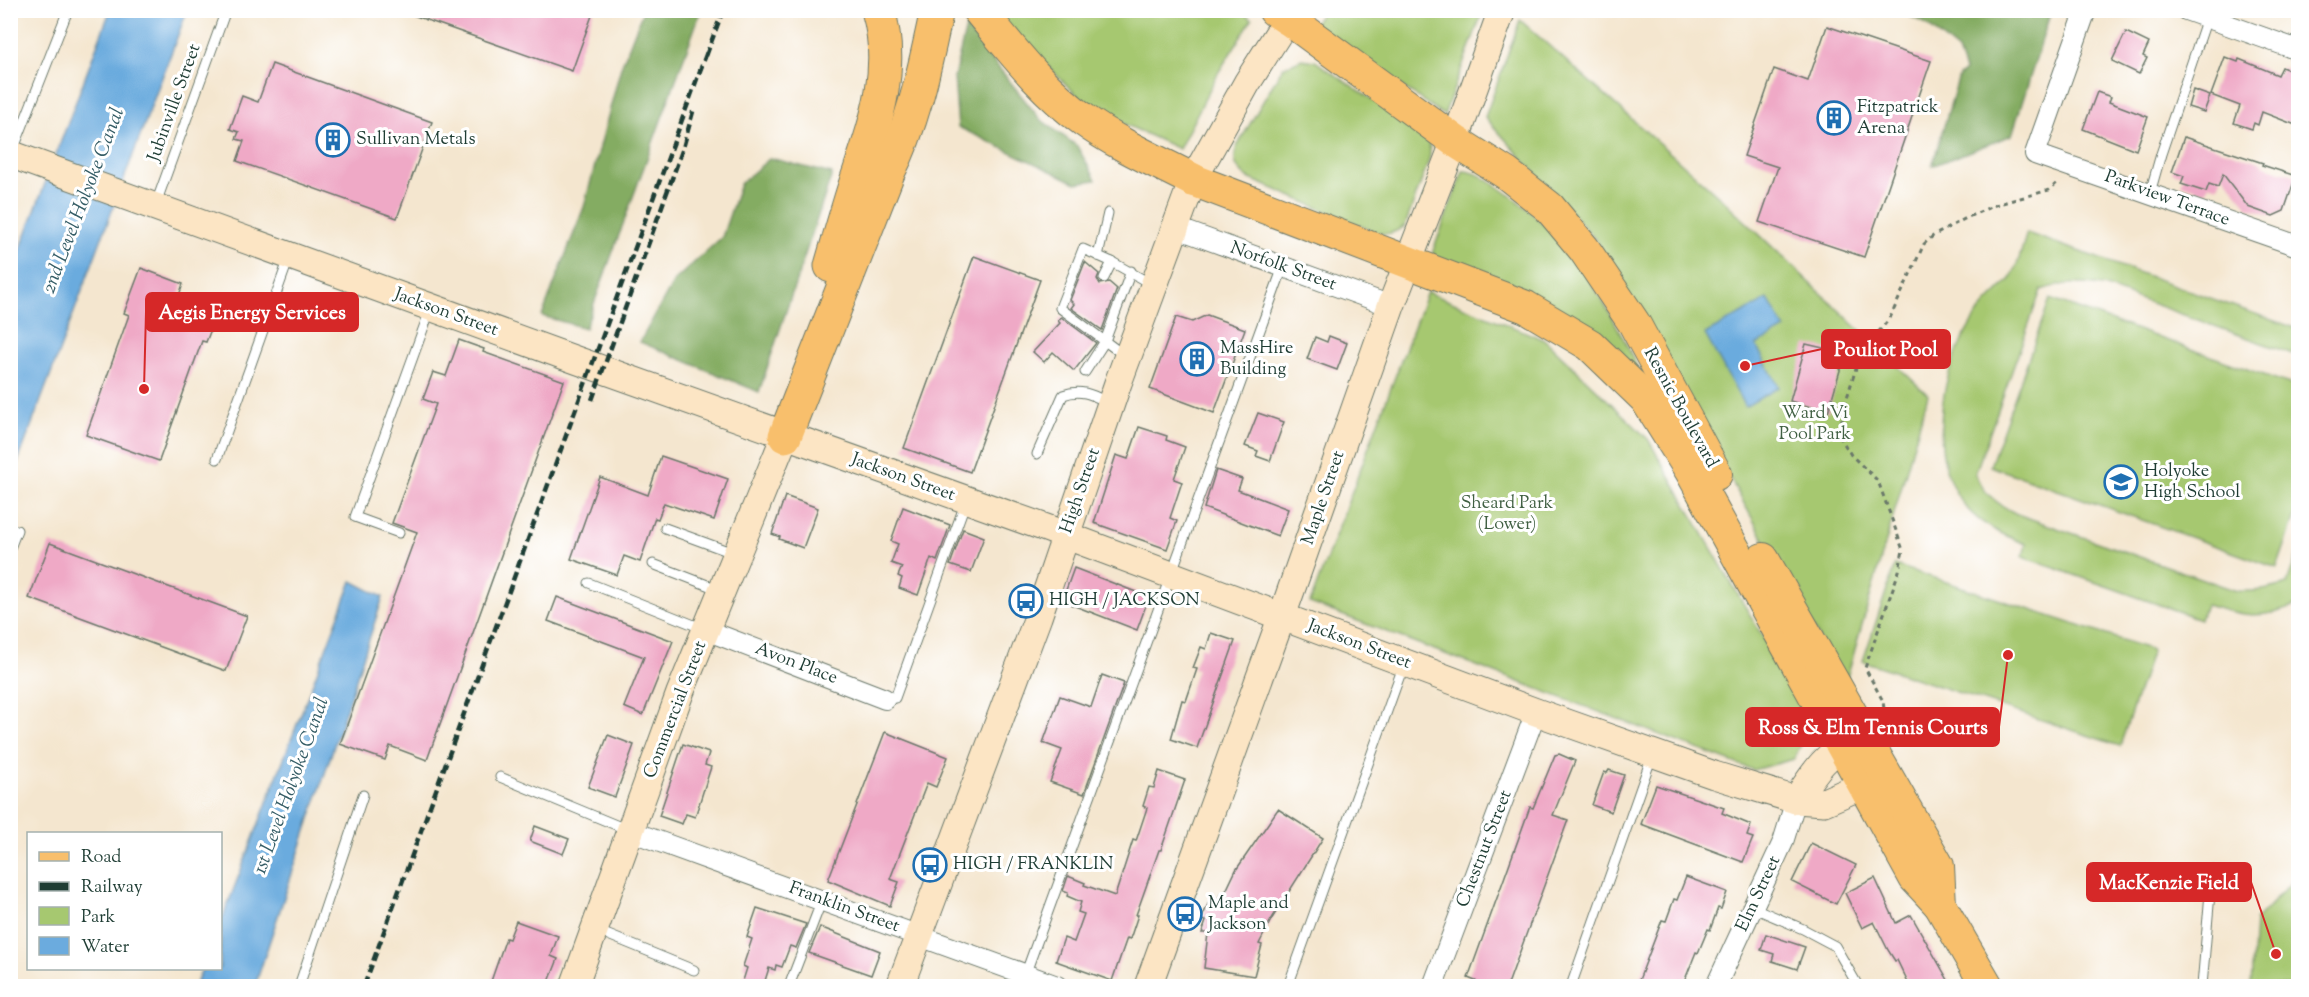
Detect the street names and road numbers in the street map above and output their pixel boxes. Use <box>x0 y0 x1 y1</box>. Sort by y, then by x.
street label: Jubinville Street <box>141 40 208 166</box>
street label: Parkview Terrace <box>2101 164 2233 234</box>
street label: Norfolk Street <box>1226 236 1340 298</box>
street label: Jackson Street <box>389 282 502 344</box>
street label: Resnic Boulevard <box>1636 343 1724 473</box>
street label: High Street <box>1054 445 1108 537</box>
street label: Jackson Street <box>846 447 959 509</box>
street label: Maple Street <box>1296 447 1352 549</box>
street label: Jackson Street <box>1303 613 1415 677</box>
street label: Avon Place <box>751 636 841 692</box>
street label: Commercial Street <box>638 637 714 783</box>
street label: Chestnut Street <box>1451 787 1519 911</box>
street label: Elm Street <box>1730 852 1788 936</box>
street label: Franklin Street <box>785 876 903 940</box>

